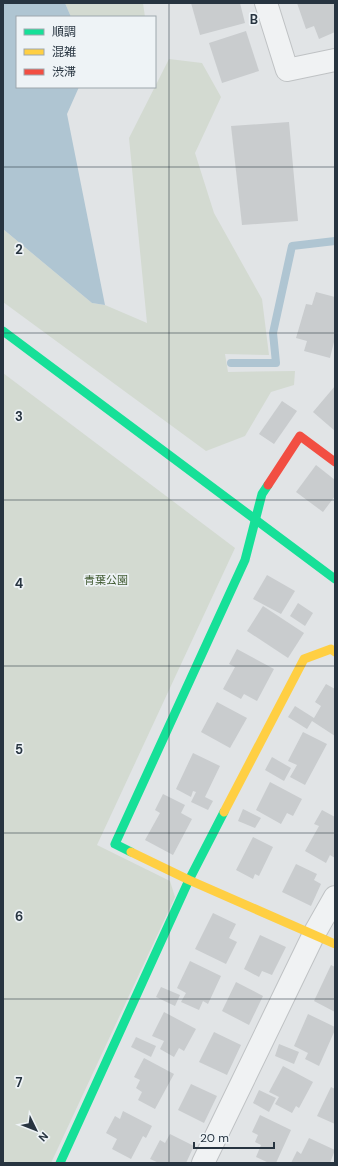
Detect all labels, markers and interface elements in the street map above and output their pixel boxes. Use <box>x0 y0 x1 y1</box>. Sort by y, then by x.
text: B <box>250 11 258 28</box>
legend <box>16 16 156 88</box>
text: 順調 <box>52 24 76 40</box>
text: 混雑 <box>52 44 76 60</box>
text: 渋滞 <box>52 64 76 80</box>
text: 2 <box>15 241 23 258</box>
text: 3 <box>15 408 23 425</box>
park label: 青葉公園 <box>84 573 128 587</box>
text: 4 <box>15 575 23 592</box>
text: 5 <box>15 741 23 758</box>
text: 6 <box>15 908 23 925</box>
text: 7 <box>16 1074 23 1091</box>
north arrow <box>16 1110 56 1150</box>
scale bar <box>194 1124 274 1150</box>
text: N <box>35 1129 51 1145</box>
text: 20 m <box>200 1130 229 1146</box>

